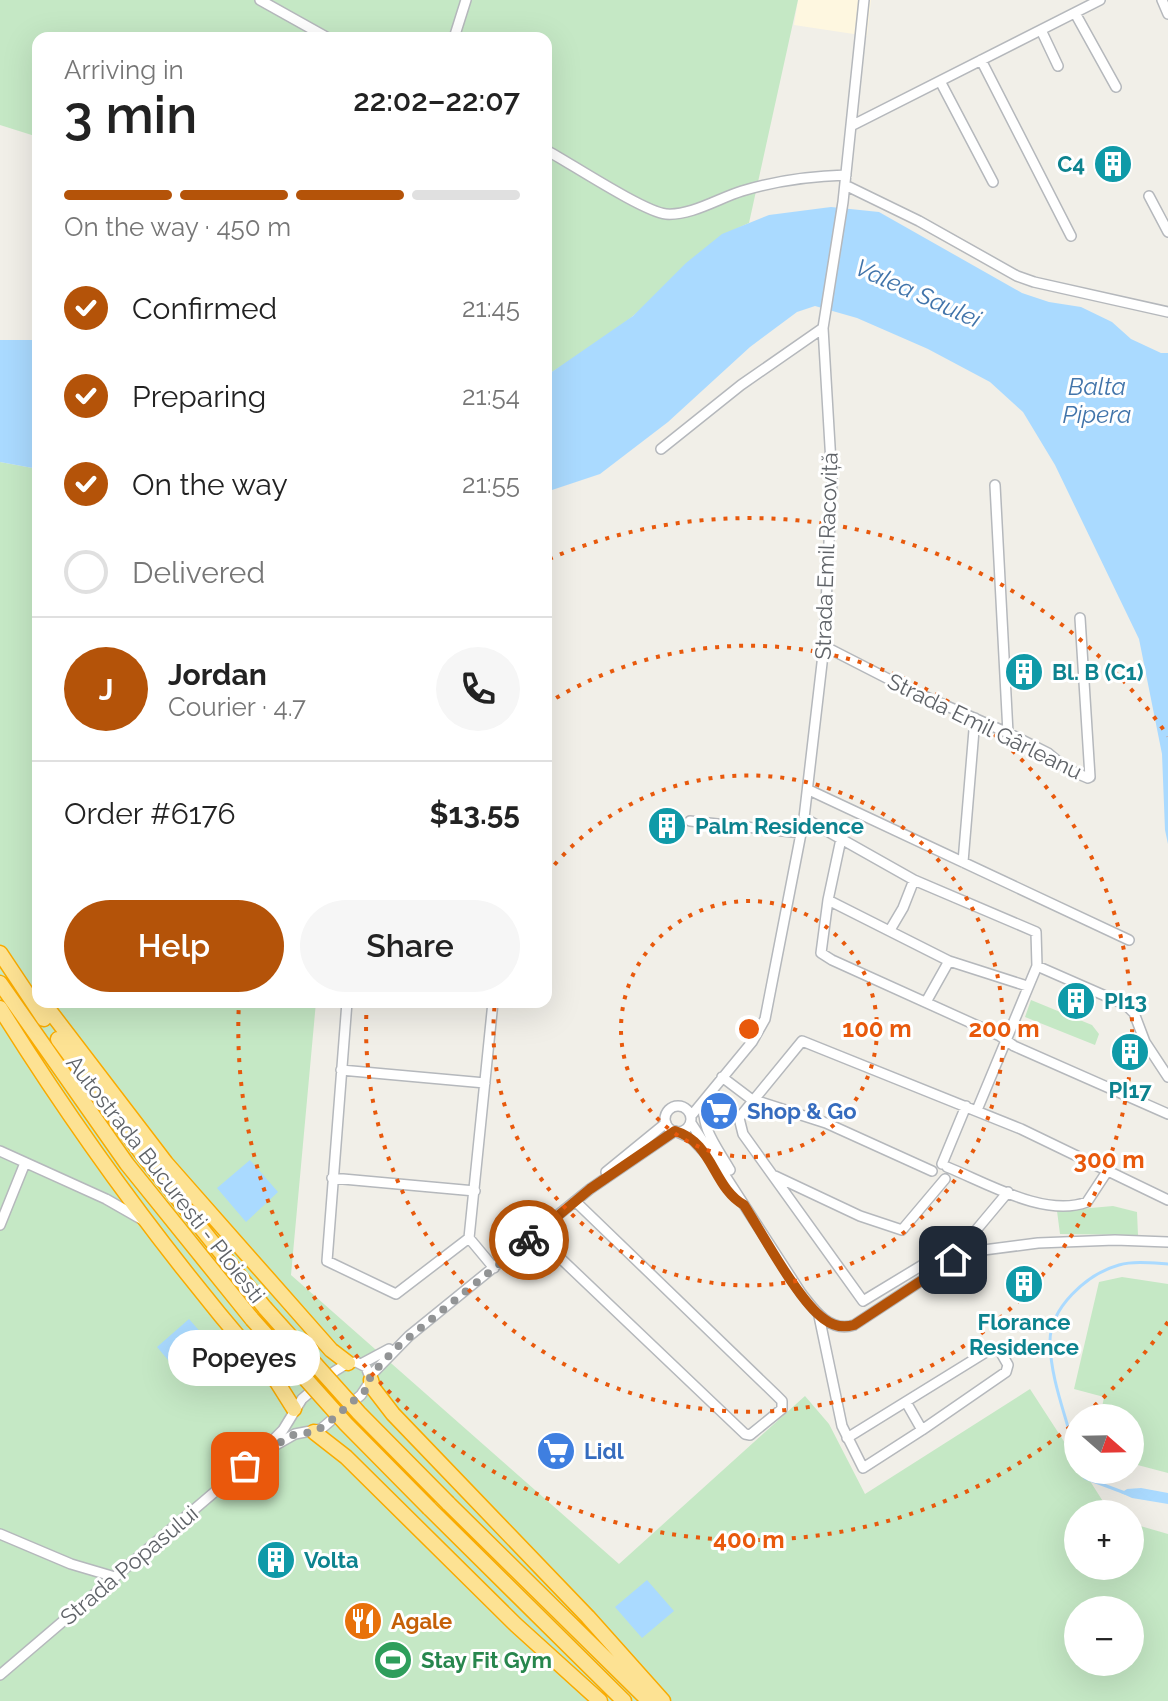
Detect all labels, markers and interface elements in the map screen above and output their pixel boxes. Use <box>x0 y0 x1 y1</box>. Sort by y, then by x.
text: Arriving in <box>64 55 184 85</box>
text: 22:02–22:07 <box>353 83 520 118</box>
text: 3 min <box>64 84 197 145</box>
building icon: C4 <box>1092 143 1134 185</box>
place label: C4 <box>1057 151 1085 177</box>
text: On the way · 450 m <box>64 212 291 242</box>
water label: Valea Saulei <box>851 252 986 334</box>
icon: check <box>64 286 108 330</box>
text: Confirmed <box>132 291 277 326</box>
text: 21:45 <box>462 293 520 323</box>
water label: Balta Pipera <box>1063 372 1131 429</box>
icon: check <box>64 374 108 418</box>
text: Preparing <box>132 379 266 414</box>
text: 21:54 <box>462 381 520 411</box>
street label: Strada Emil Racoviță <box>809 452 843 660</box>
icon: check <box>64 462 108 506</box>
text: On the way <box>132 467 288 502</box>
text: 21:55 <box>462 469 520 499</box>
text: Delivered <box>132 555 265 590</box>
button: phone <box>436 647 520 731</box>
building icon: Bl. B (C1) <box>1003 651 1045 693</box>
text: Jordan <box>168 657 267 692</box>
place label: Bl. B (C1) <box>1052 659 1144 685</box>
street label: Strada Emil Gârleanu <box>884 668 1086 784</box>
text: J <box>99 672 113 707</box>
text: Courier · 4.7 <box>168 692 306 722</box>
text: Order #6176 <box>64 796 236 831</box>
text: $13.55 <box>429 796 520 831</box>
building icon: Palm Residence <box>646 805 688 847</box>
place label: Palm Residence <box>695 813 864 839</box>
button: Help <box>64 900 284 992</box>
button: Share <box>300 900 520 992</box>
building icon: PI13 <box>1055 980 1097 1022</box>
place label: PI13 <box>1104 988 1147 1014</box>
text: 100 m <box>842 1014 912 1043</box>
text: 200 m <box>968 1014 1040 1043</box>
centre of rings <box>735 1015 763 1043</box>
building icon: PI17 <box>1109 1031 1151 1073</box>
street label: Autostrada Bucuresti - Ploiesti <box>61 1050 271 1308</box>
place label: PI17 <box>1108 1077 1152 1103</box>
supermarket icon: Shop & Go <box>698 1090 740 1132</box>
place label: Shop & Go <box>747 1098 857 1124</box>
text: 300 m <box>1074 1145 1144 1174</box>
courier <box>489 1200 569 1280</box>
icon: bike <box>507 1218 551 1262</box>
pin <box>919 1226 987 1294</box>
icon: home <box>931 1238 975 1282</box>
building icon: Florance Residence <box>1003 1263 1045 1305</box>
place label: Florance Residence <box>969 1309 1079 1360</box>
callout: Popeyes <box>169 1330 321 1386</box>
text: Popeyes <box>192 1343 296 1373</box>
north arrow <box>1064 1404 1144 1484</box>
map controls <box>1064 1404 1144 1676</box>
supermarket icon: Lidl <box>535 1430 577 1472</box>
pin <box>211 1432 279 1500</box>
place label: Lidl <box>584 1438 625 1464</box>
icon: bag <box>223 1444 267 1488</box>
street label: Strada Popasului <box>55 1500 203 1630</box>
button: + <box>1064 1500 1144 1580</box>
text: 400 m <box>713 1525 785 1554</box>
building icon: Volta <box>255 1539 297 1581</box>
place label: Volta <box>304 1547 359 1573</box>
button: − <box>1064 1596 1144 1676</box>
restaurant icon: Agale <box>342 1600 384 1642</box>
place label: Agale <box>391 1608 452 1634</box>
sports icon: Stay Fit Gym <box>372 1639 414 1681</box>
place label: Stay Fit Gym <box>421 1647 552 1673</box>

